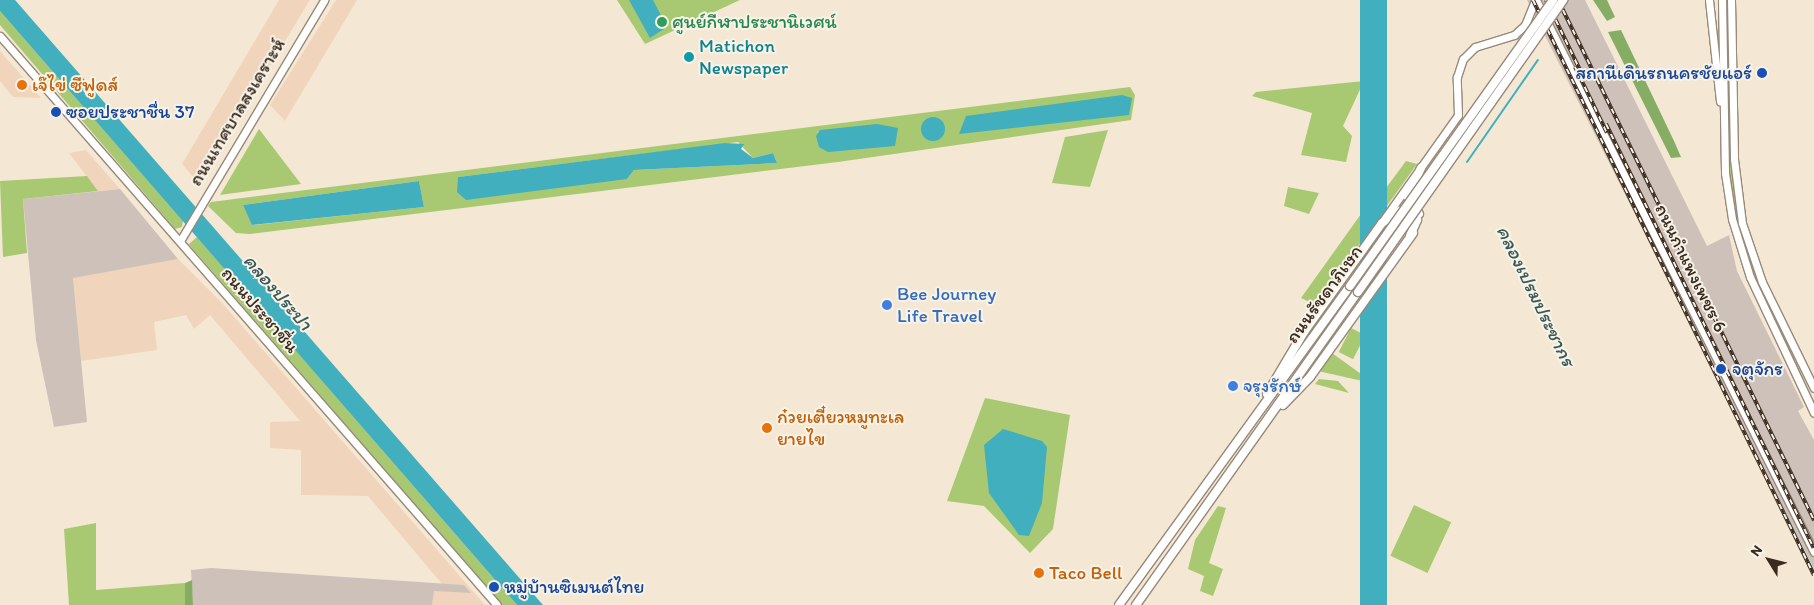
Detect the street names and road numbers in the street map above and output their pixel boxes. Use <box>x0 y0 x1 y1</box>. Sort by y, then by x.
street label: ถนนเทศบาลสงเคราะห์ <box>184 34 290 190</box>
street label: ถนนกำแพงเพชร 6 <box>1650 200 1732 336</box>
street label: ถนนรัชดาภิเษก <box>1281 240 1367 348</box>
street label: ถนนประชาชื่น <box>216 262 304 358</box>

